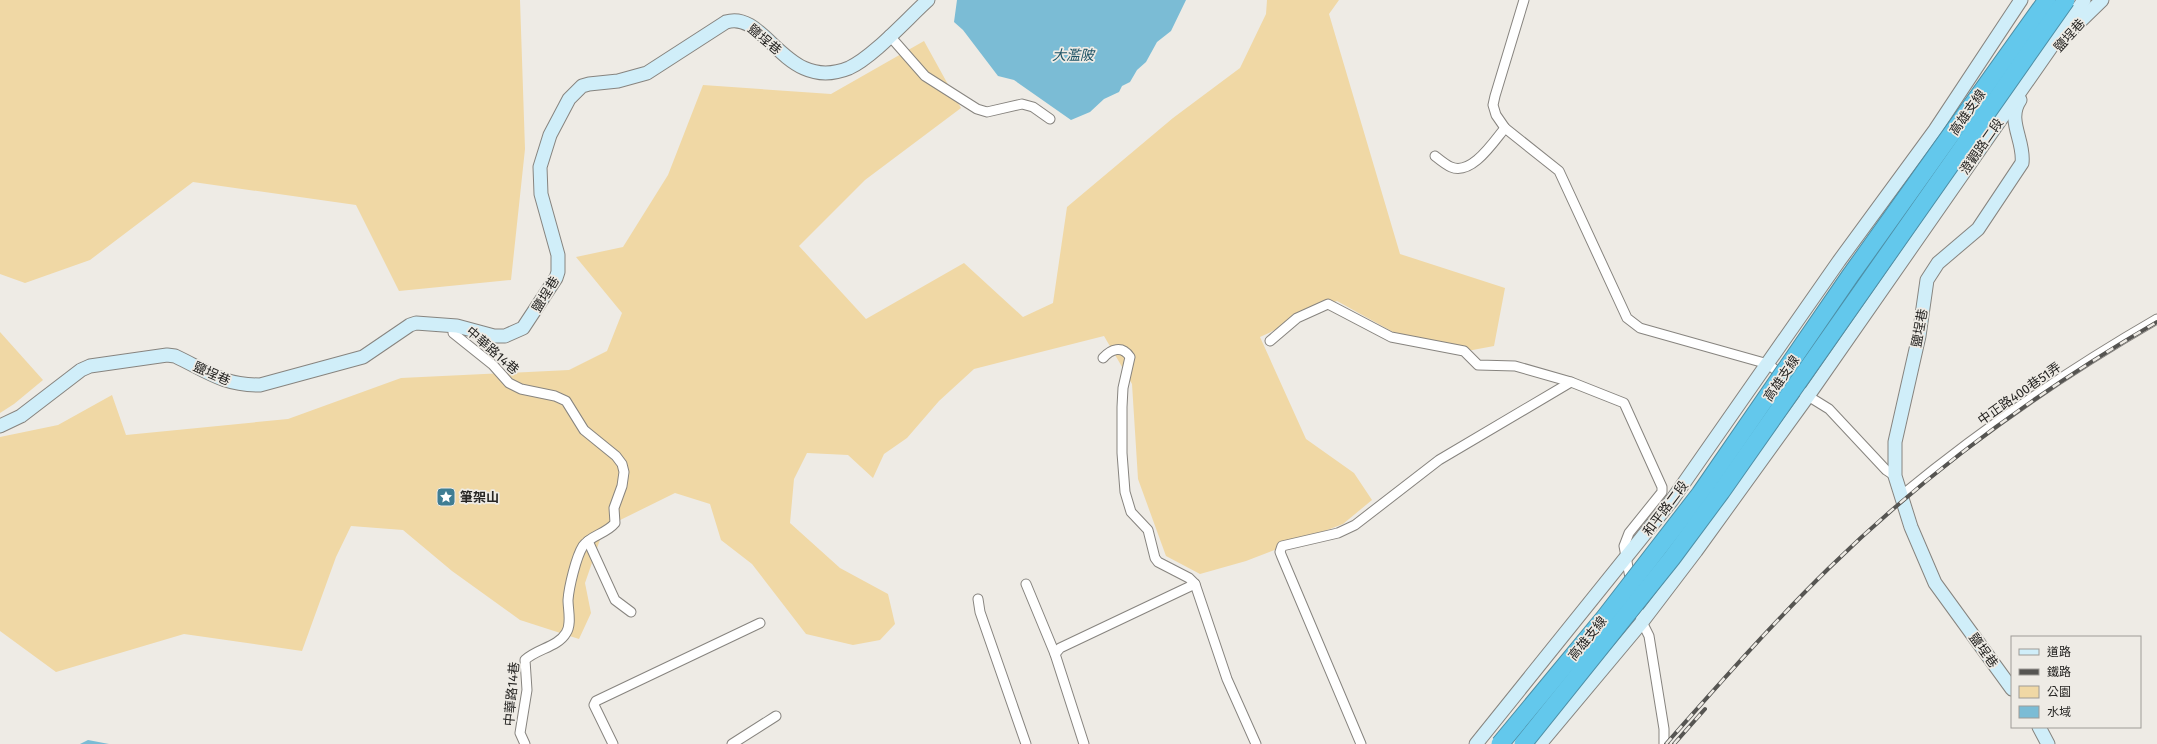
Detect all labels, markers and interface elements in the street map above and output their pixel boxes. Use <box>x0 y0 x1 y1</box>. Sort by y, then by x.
street label: 鹽埕巷 <box>2051 16 2088 55</box>
street label: 鹽埕巷 <box>745 21 784 58</box>
water label: 大濫陂 <box>1052 47 1096 64</box>
street label: 高雄支線 <box>1946 87 1988 138</box>
street label: 澄觀路二段 <box>1957 115 2006 177</box>
street label: 鹽埕巷 <box>529 274 562 315</box>
street label: 鹽埕巷 <box>1909 308 1930 349</box>
street label: 中華路14巷 <box>463 324 522 377</box>
street label: 高雄支線 <box>1761 353 1802 404</box>
street label: 鹽埕巷 <box>191 359 233 388</box>
street label: 中正路400巷51弄 <box>1975 359 2064 428</box>
street label: 和平路二段 <box>1640 478 1691 539</box>
place icon: 筆架山 <box>435 486 457 508</box>
place label: 筆架山 <box>460 490 499 505</box>
street label: 高雄支線 <box>1565 613 1610 663</box>
street label: 鹽埕巷 <box>1966 630 2001 670</box>
legend <box>2011 636 2141 728</box>
text: 道路 <box>2047 645 2071 659</box>
street label: 中華路14巷 <box>501 661 522 727</box>
text: 鐵路 <box>2047 665 2071 679</box>
text: 公園 <box>2047 685 2071 699</box>
text: 水域 <box>2047 705 2071 719</box>

